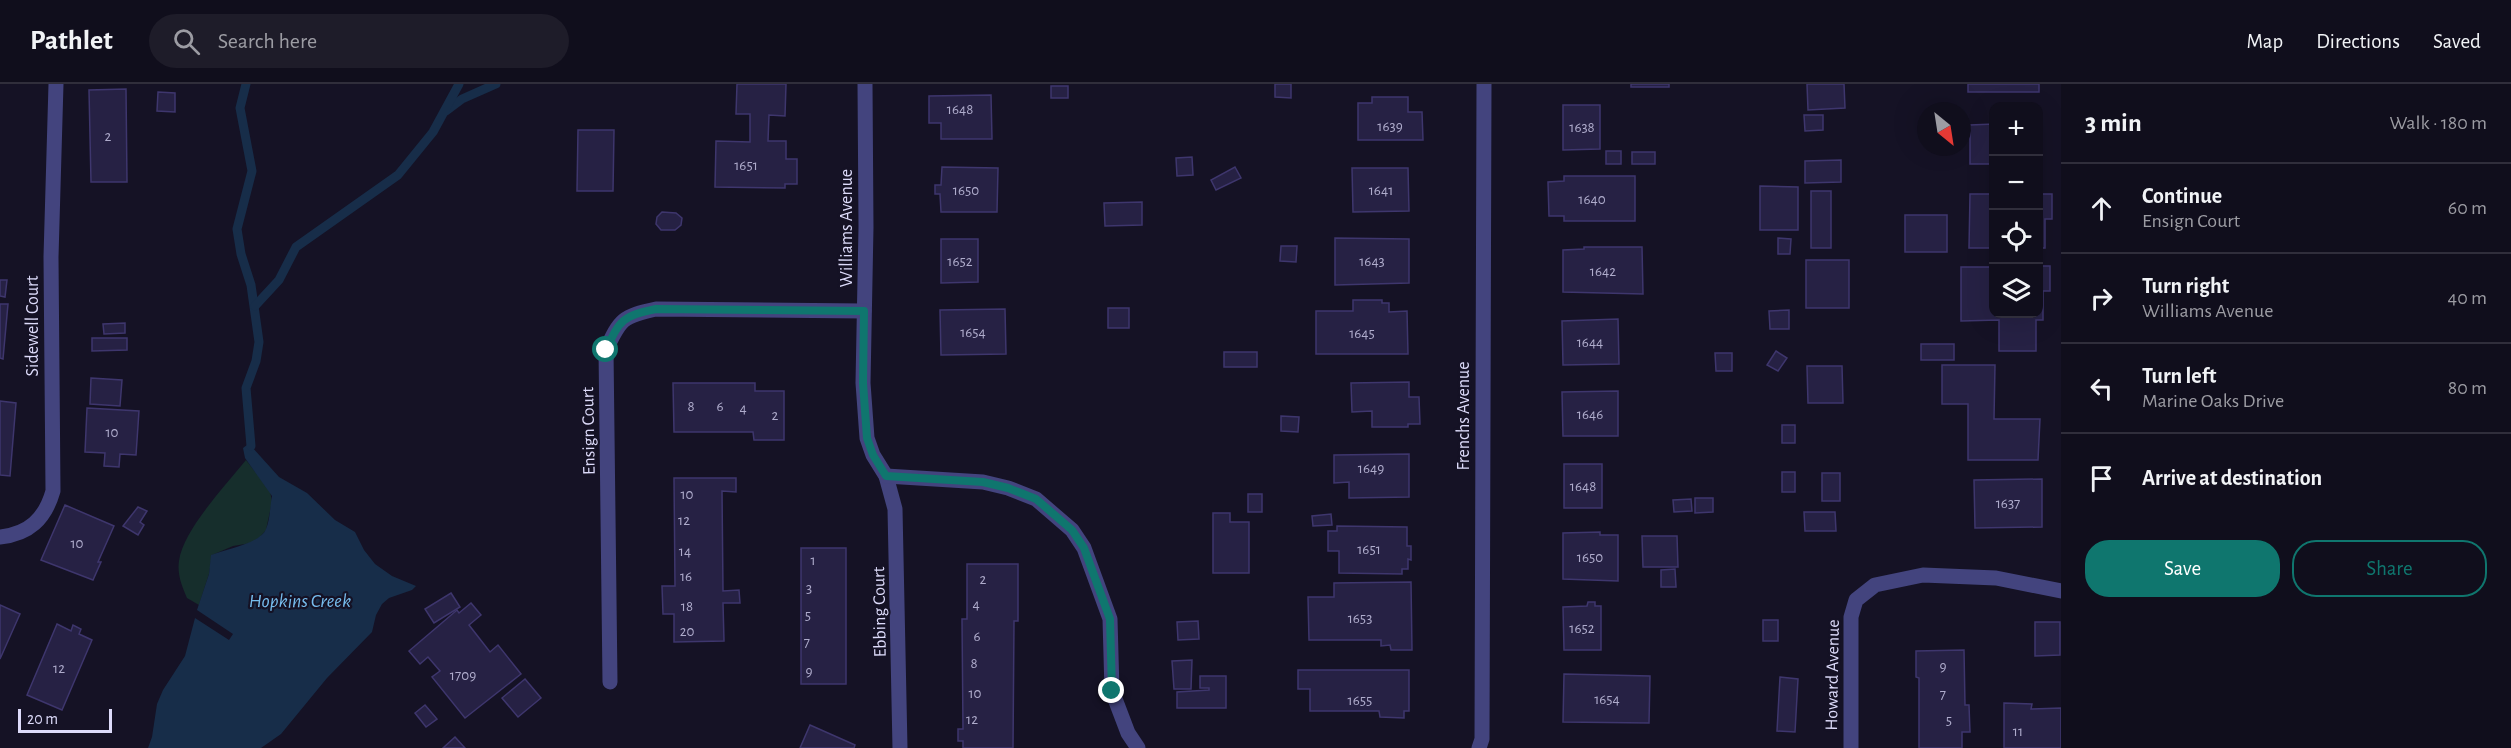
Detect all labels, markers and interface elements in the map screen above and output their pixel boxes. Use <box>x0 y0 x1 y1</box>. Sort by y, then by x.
search box <box>149 14 569 68</box>
icon: search <box>170 25 203 58</box>
text: Pathlet <box>30 27 113 55</box>
text: Search here <box>218 30 317 52</box>
text: Map <box>2247 31 2283 52</box>
text: Directions <box>2316 31 2400 52</box>
text: Saved <box>2433 31 2481 52</box>
house number: 1648 <box>947 102 973 117</box>
north arrow <box>1917 102 1971 156</box>
map controls <box>1989 102 2043 318</box>
button: + <box>1989 102 2043 156</box>
text: 3 min <box>2085 110 2142 136</box>
text: Walk · 180 m <box>2390 113 2487 133</box>
house number: 1639 <box>1377 119 1403 134</box>
house number: 1638 <box>1569 120 1595 135</box>
house number: 2 <box>105 129 112 144</box>
button: − <box>1989 156 2043 210</box>
house number: 1651 <box>734 158 758 173</box>
street label: Williams Avenue <box>838 169 856 287</box>
house number: 1650 <box>953 183 979 198</box>
house number: 1641 <box>1369 183 1393 198</box>
text: Continue <box>2142 185 2222 207</box>
house number: 1640 <box>1578 192 1606 207</box>
icon: ahead <box>2085 192 2118 225</box>
text: 60 m <box>2448 198 2487 218</box>
button: locate <box>1989 210 2043 264</box>
text: Ensign Court <box>2142 211 2240 231</box>
house number: 1652 <box>947 254 973 269</box>
house number: 1643 <box>1359 254 1385 269</box>
house number: 1642 <box>1590 264 1616 279</box>
button: layers <box>1989 264 2043 318</box>
street label: Sidewell Court <box>24 275 42 376</box>
text: Turn right <box>2142 275 2229 297</box>
icon: right <box>2085 282 2118 315</box>
text: 40 m <box>2448 288 2487 308</box>
text: Williams Avenue <box>2142 301 2273 321</box>
house number: 1654 <box>960 325 986 340</box>
house number: 1645 <box>1349 326 1375 341</box>
house number: 1644 <box>1577 335 1603 350</box>
route start <box>592 336 618 362</box>
street label: Frenchs Avenue <box>1455 362 1473 470</box>
text: Turn left <box>2142 365 2216 387</box>
icon: left <box>2085 372 2118 405</box>
text: 80 m <box>2448 378 2487 398</box>
street label: Ensign Court <box>579 386 599 475</box>
text: Marine Oaks Drive <box>2142 391 2284 411</box>
house number: 8 <box>687 399 695 414</box>
house number: 6 <box>716 399 724 414</box>
house number: 4 <box>739 401 747 416</box>
house number: 1646 <box>1577 407 1603 422</box>
house number: 2 <box>772 408 779 423</box>
house number: 10 <box>105 425 119 440</box>
house number: 1649 <box>1358 461 1384 476</box>
icon: arrive <box>2085 462 2118 495</box>
text: Arrive at destination <box>2142 467 2322 489</box>
house number: 1648 <box>1570 479 1596 494</box>
house number: 10 <box>680 487 694 502</box>
house number: 1637 <box>1996 496 2020 511</box>
house number: 12 <box>678 513 690 528</box>
house number: 10 <box>70 536 84 551</box>
button: Save <box>2085 540 2280 597</box>
button: Share <box>2292 540 2487 597</box>
house number: 1651 <box>1357 542 1381 557</box>
house number: 14 <box>679 544 691 559</box>
house number: 1650 <box>1577 550 1603 565</box>
house number: 1 <box>810 553 816 568</box>
street label: Ebbing Court <box>870 566 890 658</box>
house number: 16 <box>680 569 692 584</box>
house number: 2 <box>980 572 987 587</box>
house number: 3 <box>806 581 812 596</box>
water label: Hopkins Creek <box>249 591 351 611</box>
house number: 4 <box>972 597 980 612</box>
house number: 18 <box>681 599 693 614</box>
house number: 5 <box>805 608 811 623</box>
house number: 1653 <box>1348 611 1372 626</box>
street label: Howard Avenue <box>1823 619 1843 731</box>
house number: 1652 <box>1569 621 1595 636</box>
house number: 20 <box>680 624 694 639</box>
house number: 6 <box>973 629 981 644</box>
house number: 7 <box>804 635 810 650</box>
house number: 8 <box>970 656 978 671</box>
house number: 9 <box>1939 659 1947 674</box>
house number: 12 <box>53 661 65 676</box>
house number: 9 <box>805 664 813 679</box>
house number: 1709 <box>450 668 476 683</box>
route end <box>1098 677 1124 703</box>
house number: 10 <box>968 686 982 701</box>
house number: 7 <box>1940 687 1946 702</box>
house number: 1654 <box>1594 692 1620 707</box>
house number: 1655 <box>1348 693 1372 708</box>
scale bar <box>18 706 112 734</box>
text: 20 m <box>27 711 58 727</box>
house number: 12 <box>966 712 978 727</box>
house number: 5 <box>1946 713 1952 728</box>
house number: 11 <box>2013 724 2023 739</box>

